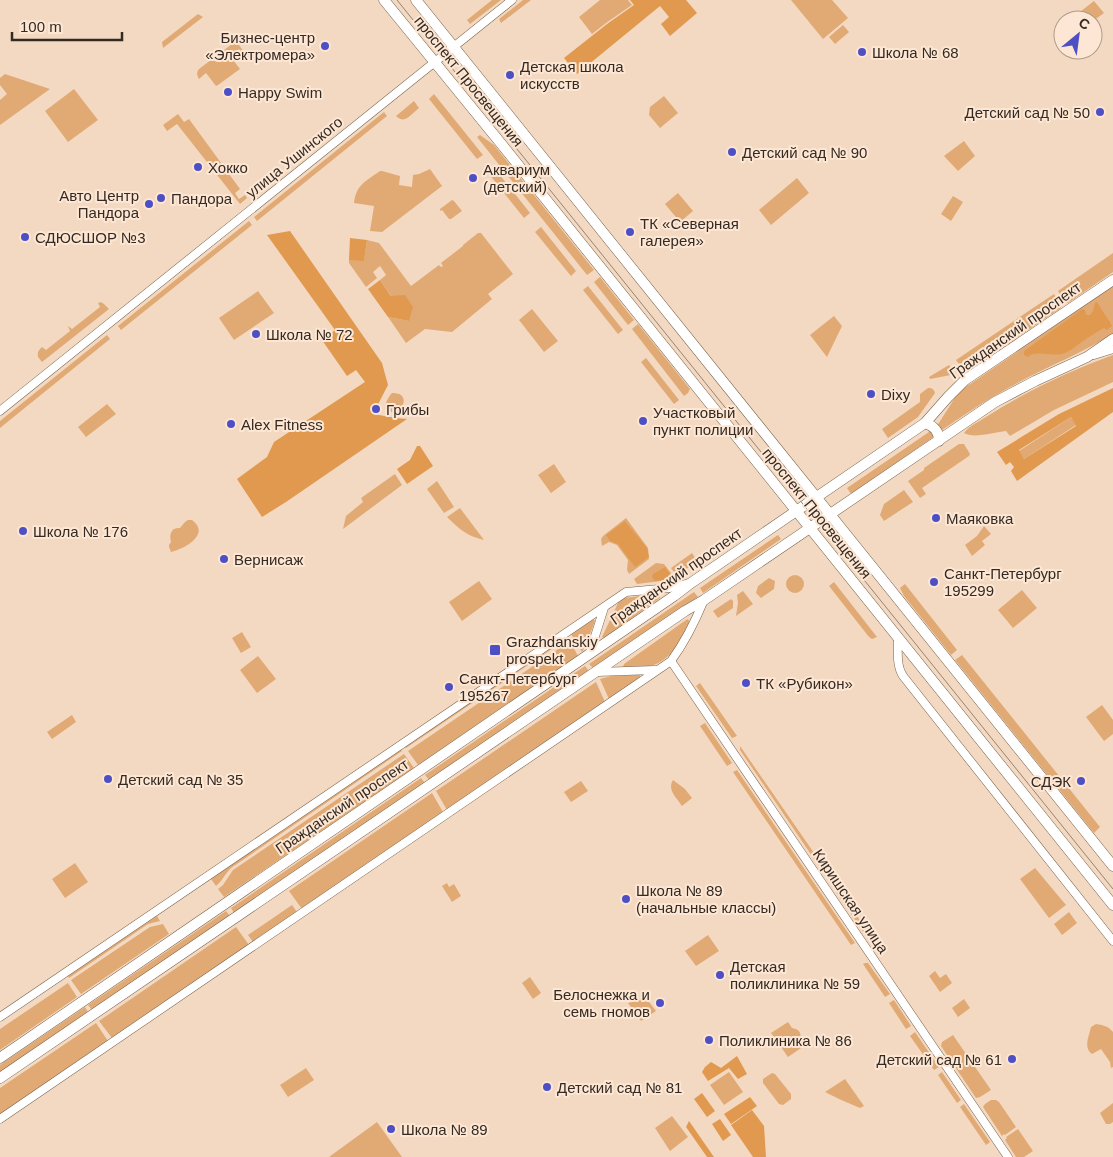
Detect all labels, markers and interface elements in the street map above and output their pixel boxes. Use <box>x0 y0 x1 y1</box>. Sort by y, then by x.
scale bar <box>12 10 122 42</box>
north arrow <box>1053 10 1103 60</box>
street label: проспект Просвещения <box>411 12 527 150</box>
text: С <box>1076 14 1093 33</box>
text: 100 m <box>20 18 62 35</box>
place label: Бизнес-центр «Электромера» <box>205 29 315 63</box>
marker: Бизнес-центр «Электромера» <box>319 40 331 52</box>
place label: Школа № 68 <box>872 44 959 61</box>
marker: Школа № 68 <box>856 46 868 58</box>
place label: Детская школа искусств <box>520 58 624 92</box>
marker: Детская школа искусств <box>504 69 516 81</box>
place label: Happy Swim <box>238 84 322 101</box>
marker: Happy Swim <box>222 86 234 98</box>
place label: Детский сад № 50 <box>965 104 1090 121</box>
marker: Детский сад № 50 <box>1094 106 1106 118</box>
street label: улица Ушинского <box>242 113 346 201</box>
place label: Детский сад № 90 <box>742 144 867 161</box>
marker: Детский сад № 90 <box>726 146 738 158</box>
place label: Хокко <box>208 159 248 176</box>
marker: Хокко <box>192 161 204 173</box>
place label: Аквариум (детский) <box>483 161 550 195</box>
marker: Аквариум (детский) <box>467 172 479 184</box>
place label: Авто Центр Пандора <box>59 187 140 221</box>
place label: Пандора <box>171 190 233 207</box>
marker: Пандора <box>155 192 167 204</box>
marker: Авто Центр Пандора <box>143 198 155 210</box>
place label: ТК «Северная галерея» <box>640 215 739 249</box>
marker: ТК «Северная галерея» <box>624 226 636 238</box>
place label: СДЮСШОР №3 <box>35 229 146 246</box>
marker: СДЮСШОР №3 <box>19 231 31 243</box>
street label: Гражданский проспект <box>946 278 1084 382</box>
place label: Школа № 72 <box>266 326 353 343</box>
marker: Школа № 72 <box>250 328 262 340</box>
place label: Dixy <box>881 386 911 403</box>
marker: Dixy <box>865 388 877 400</box>
place label: Грибы <box>386 401 429 418</box>
marker: Грибы <box>370 403 382 415</box>
place label: Участковый пункт полиции <box>653 404 753 438</box>
marker: Участковый пункт полиции <box>637 415 649 427</box>
place label: Alex Fitness <box>241 416 323 433</box>
marker: Alex Fitness <box>225 418 237 430</box>
street label: проспект Просвещения <box>759 444 875 582</box>
place label: Маяковка <box>946 510 1014 527</box>
marker: Маяковка <box>930 512 942 524</box>
place label: Школа № 176 <box>33 523 128 540</box>
street label: Гражданский проспект <box>607 524 745 628</box>
marker: Школа № 176 <box>17 525 29 537</box>
place label: Вернисаж <box>234 551 303 568</box>
marker: Вернисаж <box>218 553 230 565</box>
place label: Санкт-Петербург 195299 <box>944 565 1062 599</box>
marker: Санкт-Петербург 195299 <box>928 576 940 588</box>
place label: Grazhdanskiy prospekt <box>506 633 598 667</box>
marker: Grazhdanskiy prospekt <box>488 643 502 657</box>
place label: Санкт-Петербург 195267 <box>459 670 577 704</box>
place label: ТК «Рубикон» <box>756 675 853 692</box>
marker: ТК «Рубикон» <box>740 677 752 689</box>
marker: Санкт-Петербург 195267 <box>443 681 455 693</box>
street label: Гражданский проспект <box>272 755 412 857</box>
place label: Детский сад № 35 <box>118 771 243 788</box>
marker: Детский сад № 35 <box>102 773 114 785</box>
place label: СДЭК <box>1031 773 1071 790</box>
marker: СДЭК <box>1075 775 1087 787</box>
street label: Киришская улица <box>810 846 893 957</box>
place label: Школа № 89 (начальные классы) <box>636 882 776 916</box>
marker: Школа № 89 (начальные классы) <box>620 893 632 905</box>
place label: Детская поликлиника № 59 <box>730 958 860 992</box>
marker: Детская поликлиника № 59 <box>714 969 726 981</box>
place label: Белоснежка и семь гномов <box>553 986 650 1020</box>
marker: Белоснежка и семь гномов <box>654 997 666 1009</box>
place label: Поликлиника № 86 <box>719 1032 852 1049</box>
marker: Поликлиника № 86 <box>703 1034 715 1046</box>
place label: Детский сад № 61 <box>877 1051 1002 1068</box>
marker: Детский сад № 61 <box>1006 1053 1018 1065</box>
place label: Детский сад № 81 <box>557 1079 682 1096</box>
marker: Детский сад № 81 <box>541 1081 553 1093</box>
place label: Школа № 89 <box>401 1121 488 1138</box>
marker: Школа № 89 <box>385 1123 397 1135</box>

